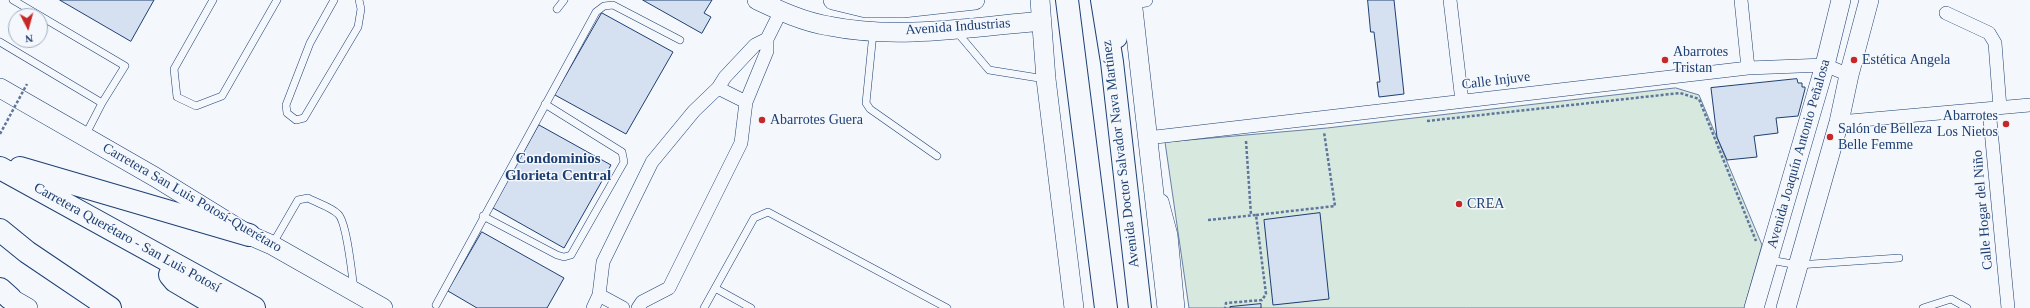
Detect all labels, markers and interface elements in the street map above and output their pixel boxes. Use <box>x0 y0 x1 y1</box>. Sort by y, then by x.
north arrow <box>8 8 48 48</box>
street label: Avenida Industrias <box>905 15 1011 39</box>
text: N <box>25 33 34 45</box>
street label: Avenida Doctor Salvador Nava Martínez <box>1099 39 1143 269</box>
place label: Abarrotes Tristan <box>1673 44 1728 76</box>
place label: Estética Angela <box>1862 52 1950 68</box>
marker: Abarrotes Tristan <box>1660 55 1670 65</box>
marker: Estética Angela <box>1849 55 1859 65</box>
street label: Avenida Joaquín Antonio Peñalosa <box>1764 57 1834 251</box>
street label: Calle Injuve <box>1461 68 1531 94</box>
place label: Abarrotes Los Nietos <box>1937 108 1998 140</box>
place label: Abarrotes Guera <box>770 112 863 128</box>
marker: Abarrotes Guera <box>757 115 767 125</box>
marker: Abarrotes Los Nietos <box>2001 119 2011 129</box>
place label: Salón de Belleza Belle Femme <box>1838 121 1932 154</box>
marker: Salón de Belleza Belle Femme <box>1825 132 1835 142</box>
street label: Carretera San Luis Potosí-Querétaro <box>99 140 285 256</box>
street label: Calle Hogar del Niño <box>1969 149 1997 271</box>
district label: Condominios Glorieta Central <box>505 150 611 185</box>
street label: Carretera Querétaro - San Luis Potosí <box>31 179 223 297</box>
place label: CREA <box>1467 196 1504 212</box>
marker: CREA <box>1454 199 1464 209</box>

